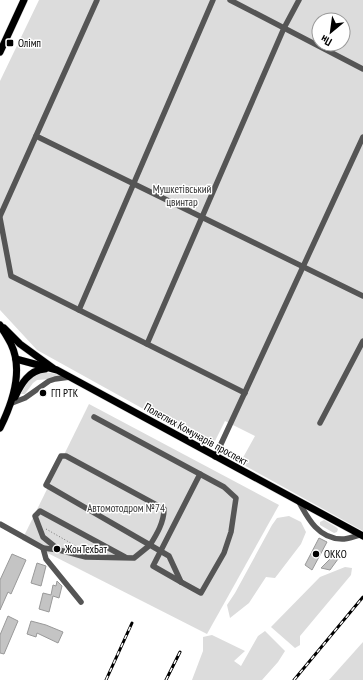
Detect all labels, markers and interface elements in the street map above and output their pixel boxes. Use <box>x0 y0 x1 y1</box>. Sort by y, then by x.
north arrow <box>311 12 351 52</box>
text: Пн <box>318 32 334 49</box>
place label: Олімп <box>18 36 41 50</box>
marker: Олімп <box>5 38 15 48</box>
park label: Мушкетівський цвинтар <box>153 182 212 209</box>
place label: ГП РТК <box>51 386 79 400</box>
marker: ГП РТК <box>38 388 48 398</box>
street label: Полеглих Комунарів проспект <box>142 400 251 469</box>
park label: Автомотодром №74 <box>87 501 165 515</box>
place label: ЖонТехБат <box>64 542 107 556</box>
marker: ЖонТехБат <box>52 544 62 554</box>
place label: ОККО <box>324 547 347 561</box>
marker: ОККО <box>311 549 321 559</box>

